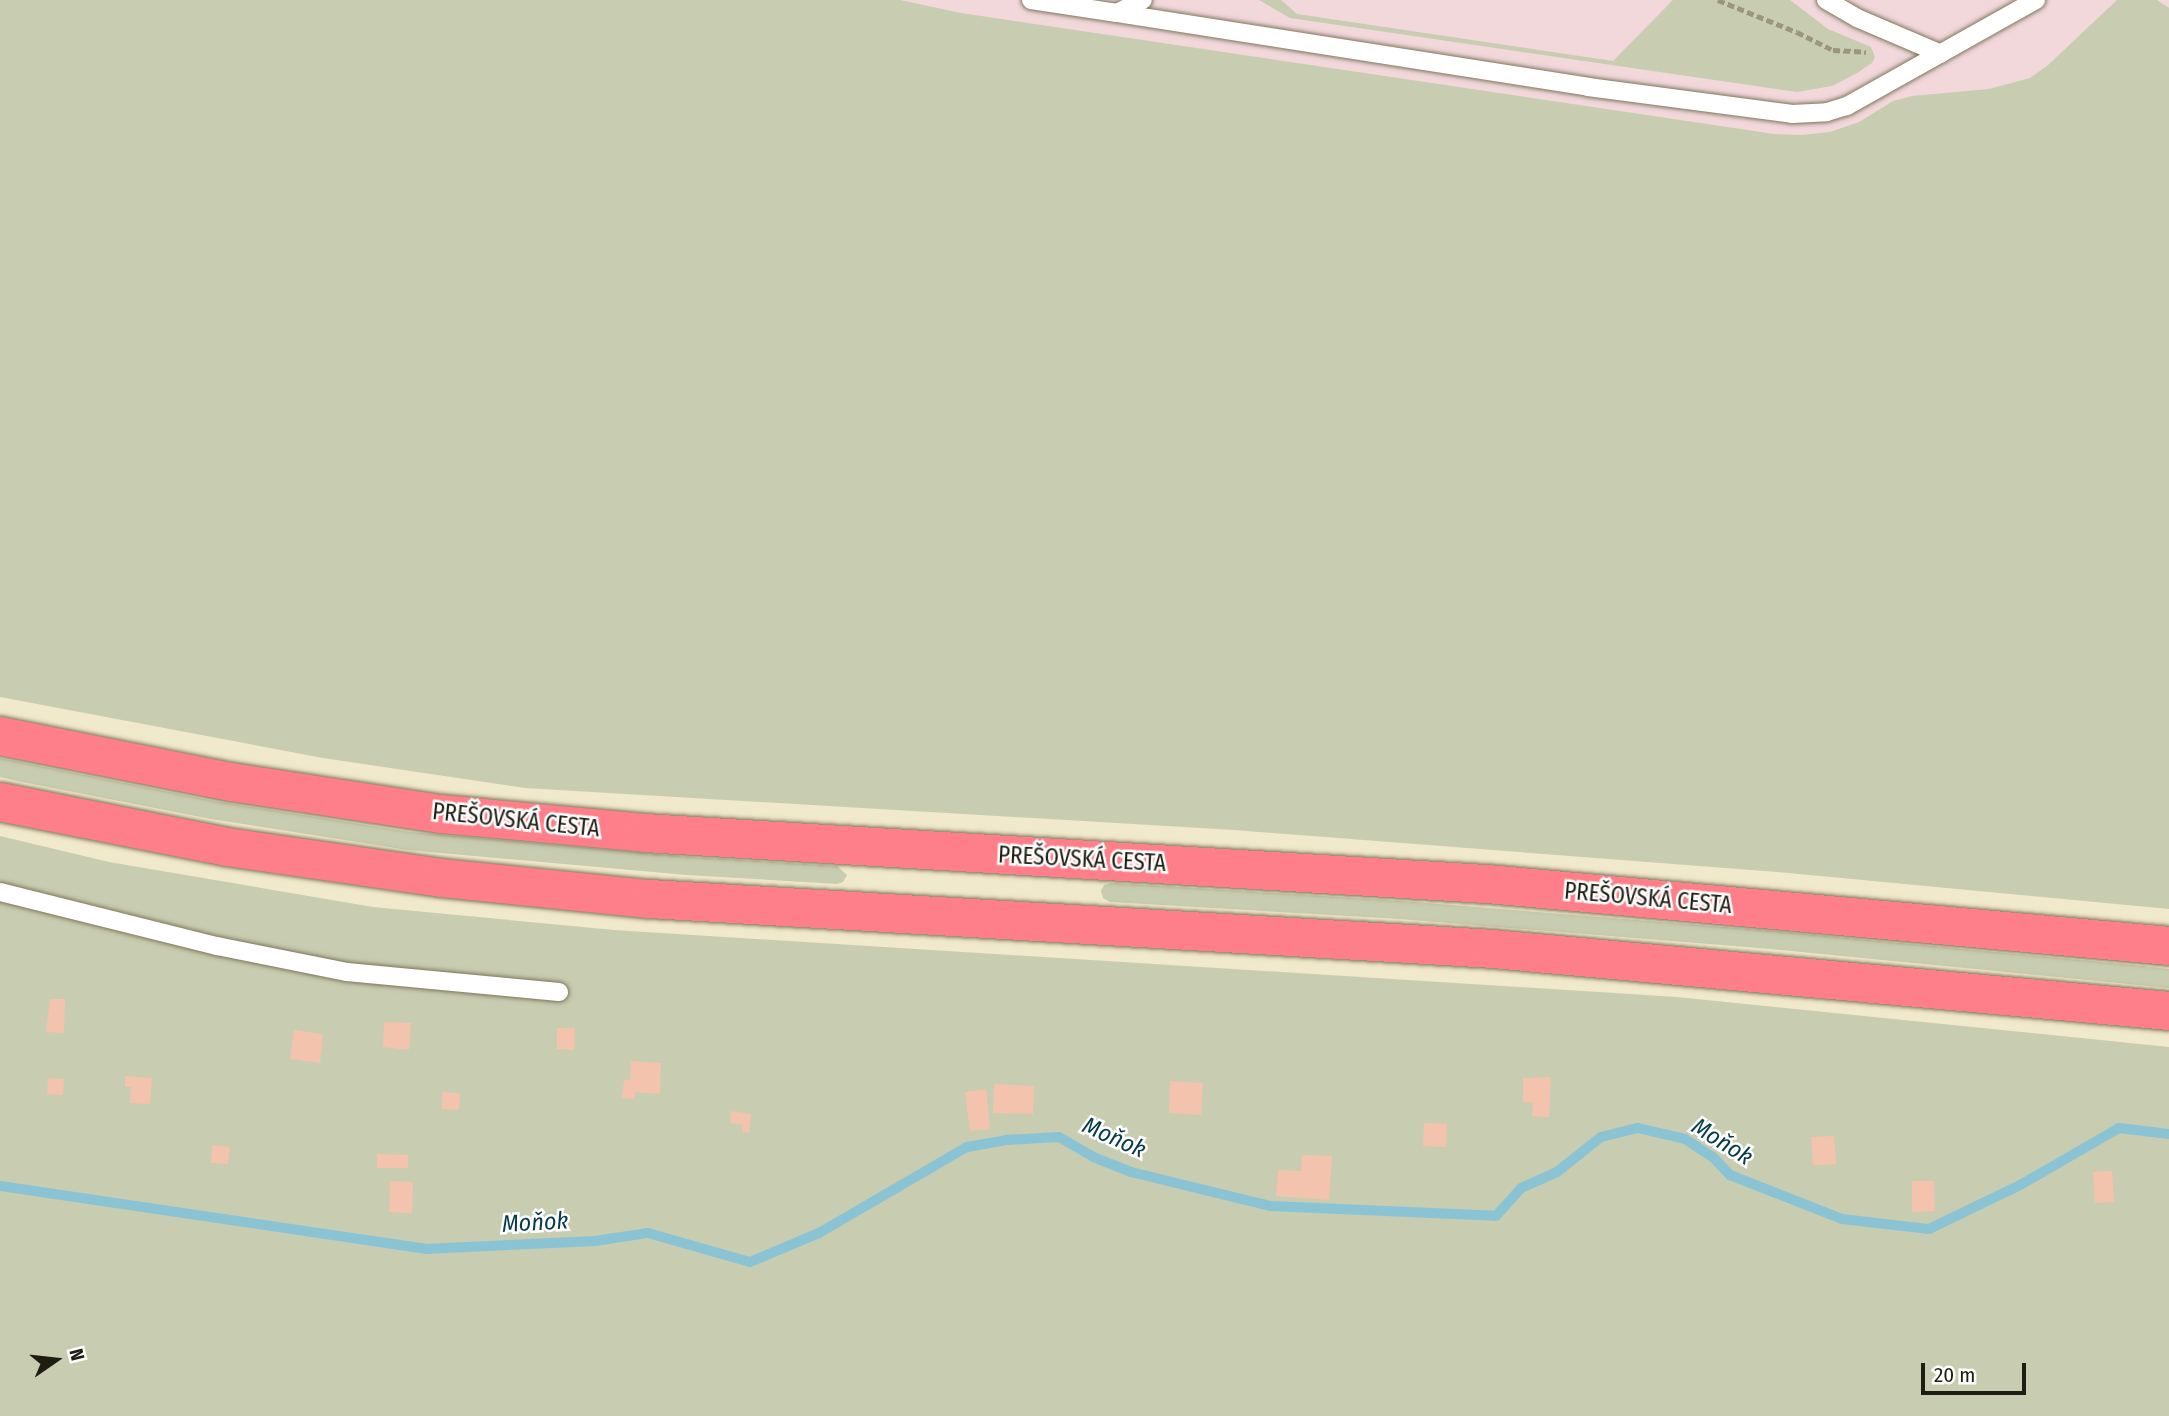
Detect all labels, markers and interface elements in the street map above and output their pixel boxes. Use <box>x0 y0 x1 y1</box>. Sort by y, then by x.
street label: PREŠOVSKÁ CESTA <box>431 797 601 843</box>
street label: PREŠOVSKÁ CESTA <box>997 841 1167 877</box>
street label: PREŠOVSKÁ CESTA <box>1563 877 1733 919</box>
water label: Moňok <box>1078 1111 1150 1165</box>
water label: Moňok <box>1686 1112 1758 1172</box>
water label: Moňok <box>501 1207 569 1239</box>
north arrow <box>21 1325 91 1395</box>
text: N <box>64 1346 89 1363</box>
scale bar <box>1924 1350 2029 1394</box>
text: 20 m <box>1934 1362 1975 1388</box>

